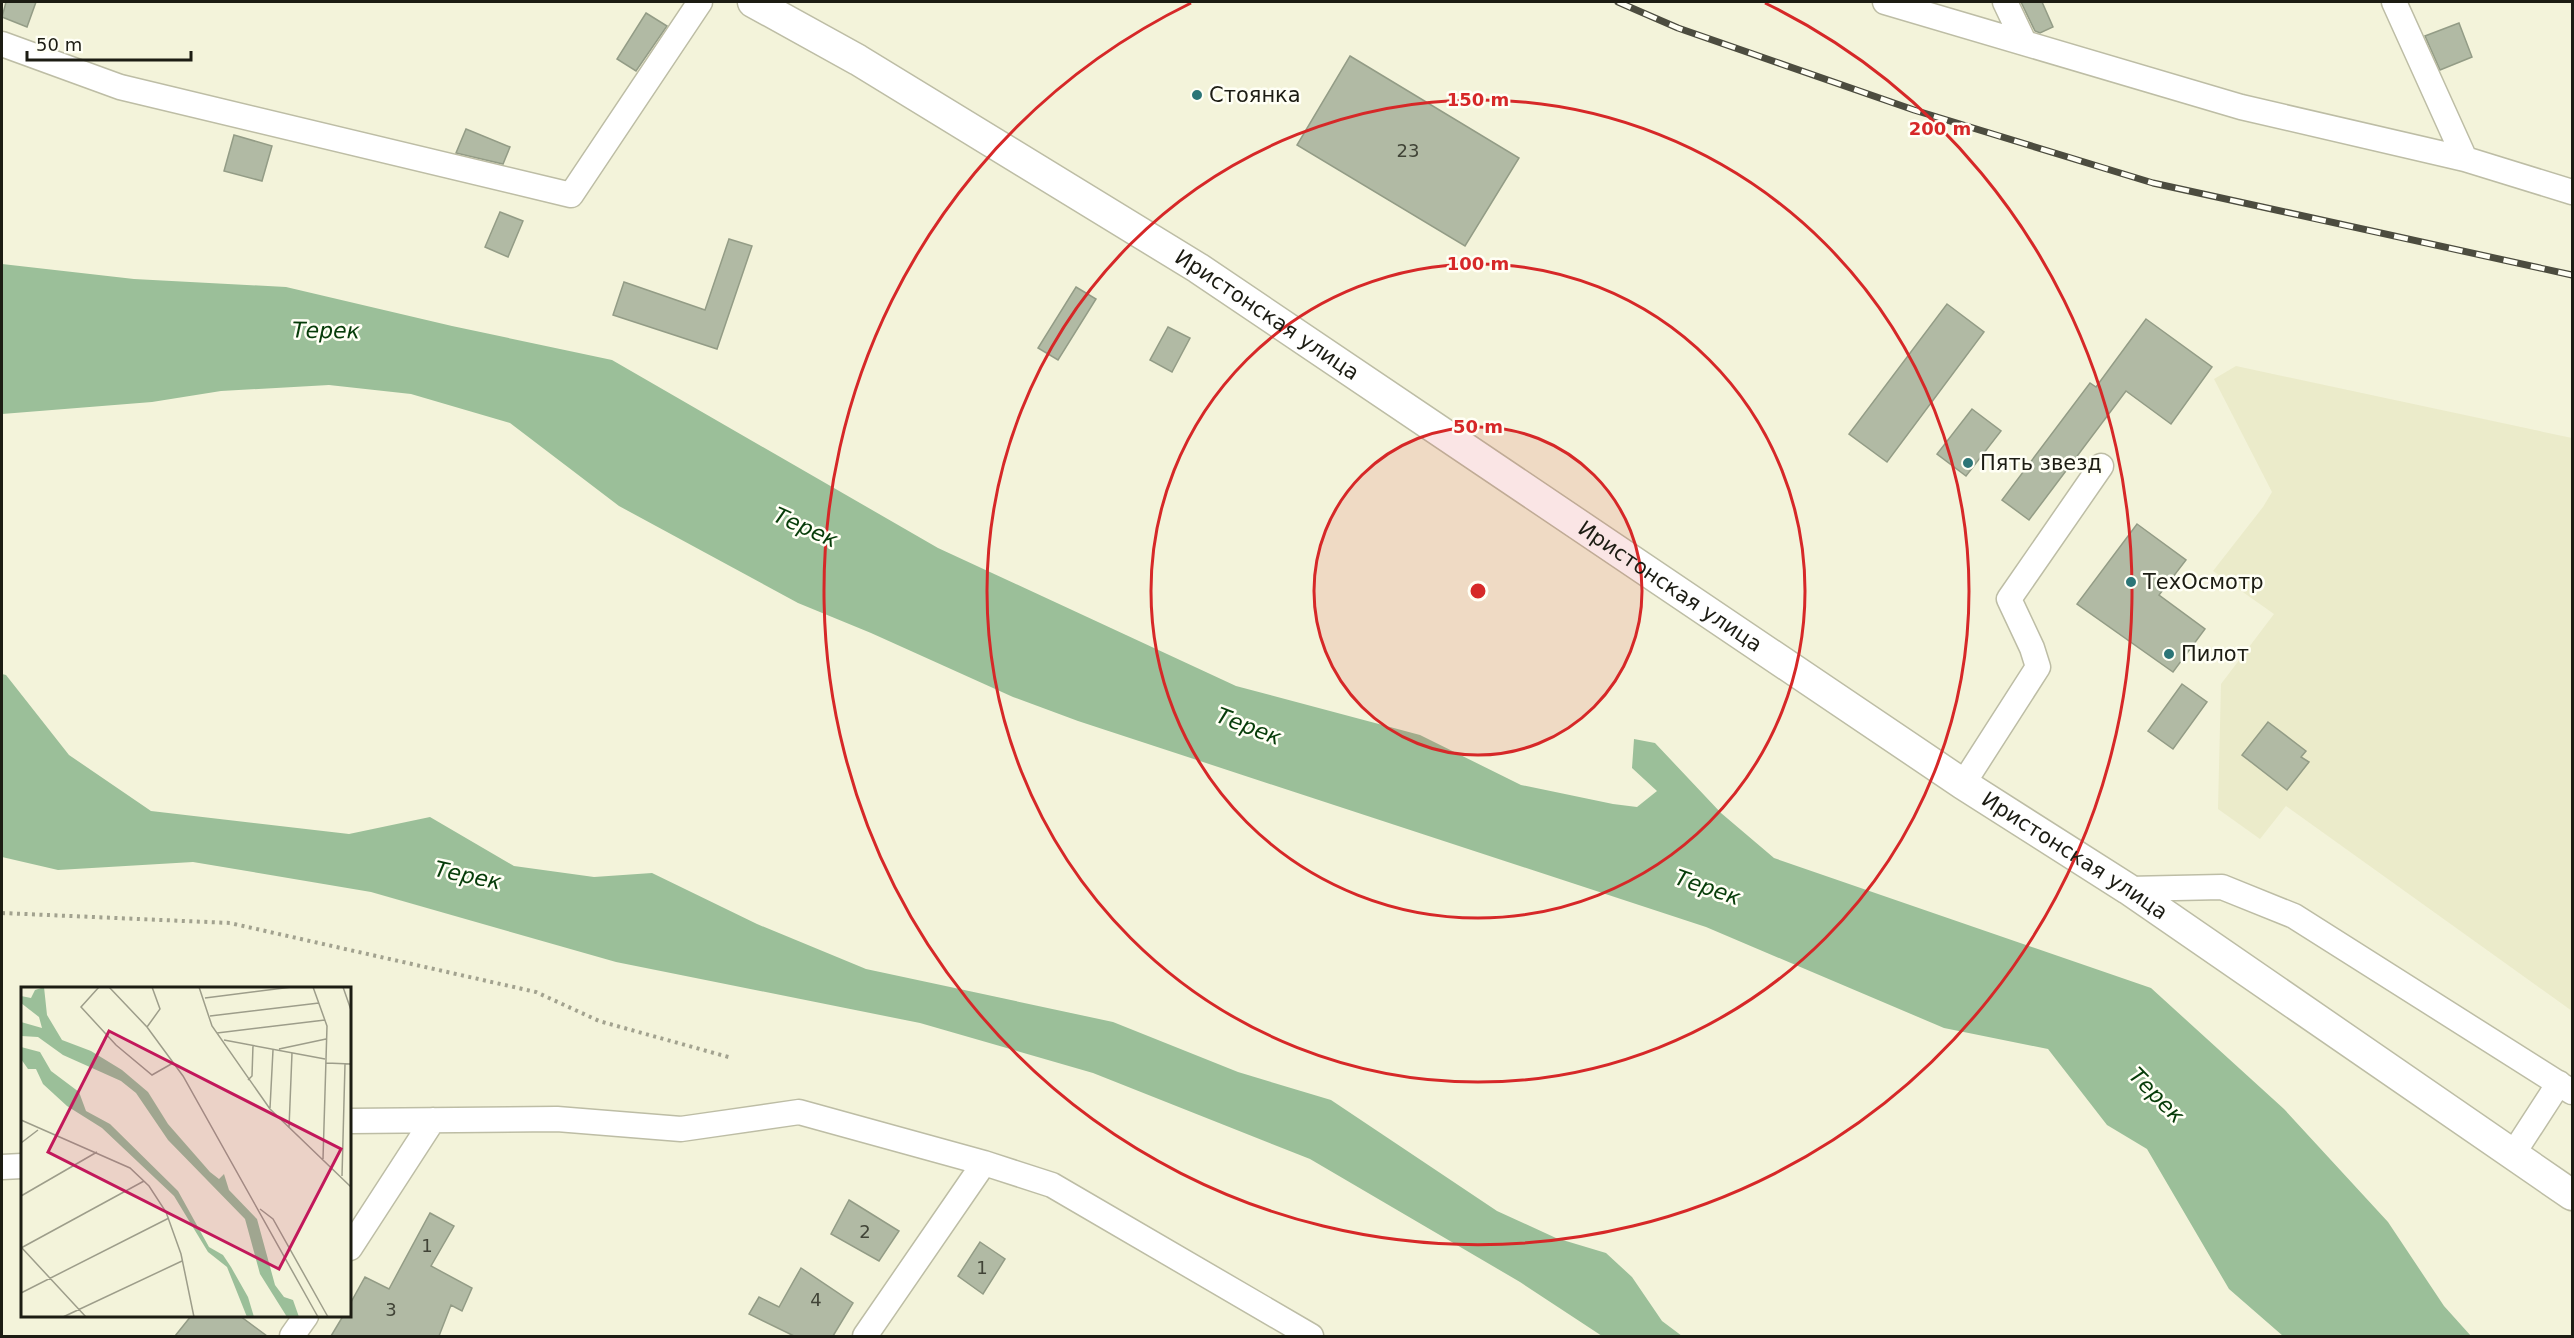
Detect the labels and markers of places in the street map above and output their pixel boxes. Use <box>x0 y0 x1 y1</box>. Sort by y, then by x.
place label: Стоянка <box>1209 83 1301 107</box>
marker: Стоянка <box>1190 88 1204 102</box>
place label: Пять звезд <box>1980 451 2102 475</box>
marker: Пять звезд <box>1961 456 1975 470</box>
place label: ТехОсмотр <box>2142 570 2264 594</box>
marker: ТехОсмотр <box>2124 575 2138 589</box>
centre of rings <box>1468 581 1488 601</box>
place label: Пилот <box>2181 642 2249 666</box>
marker: Пилот <box>2162 647 2176 661</box>

